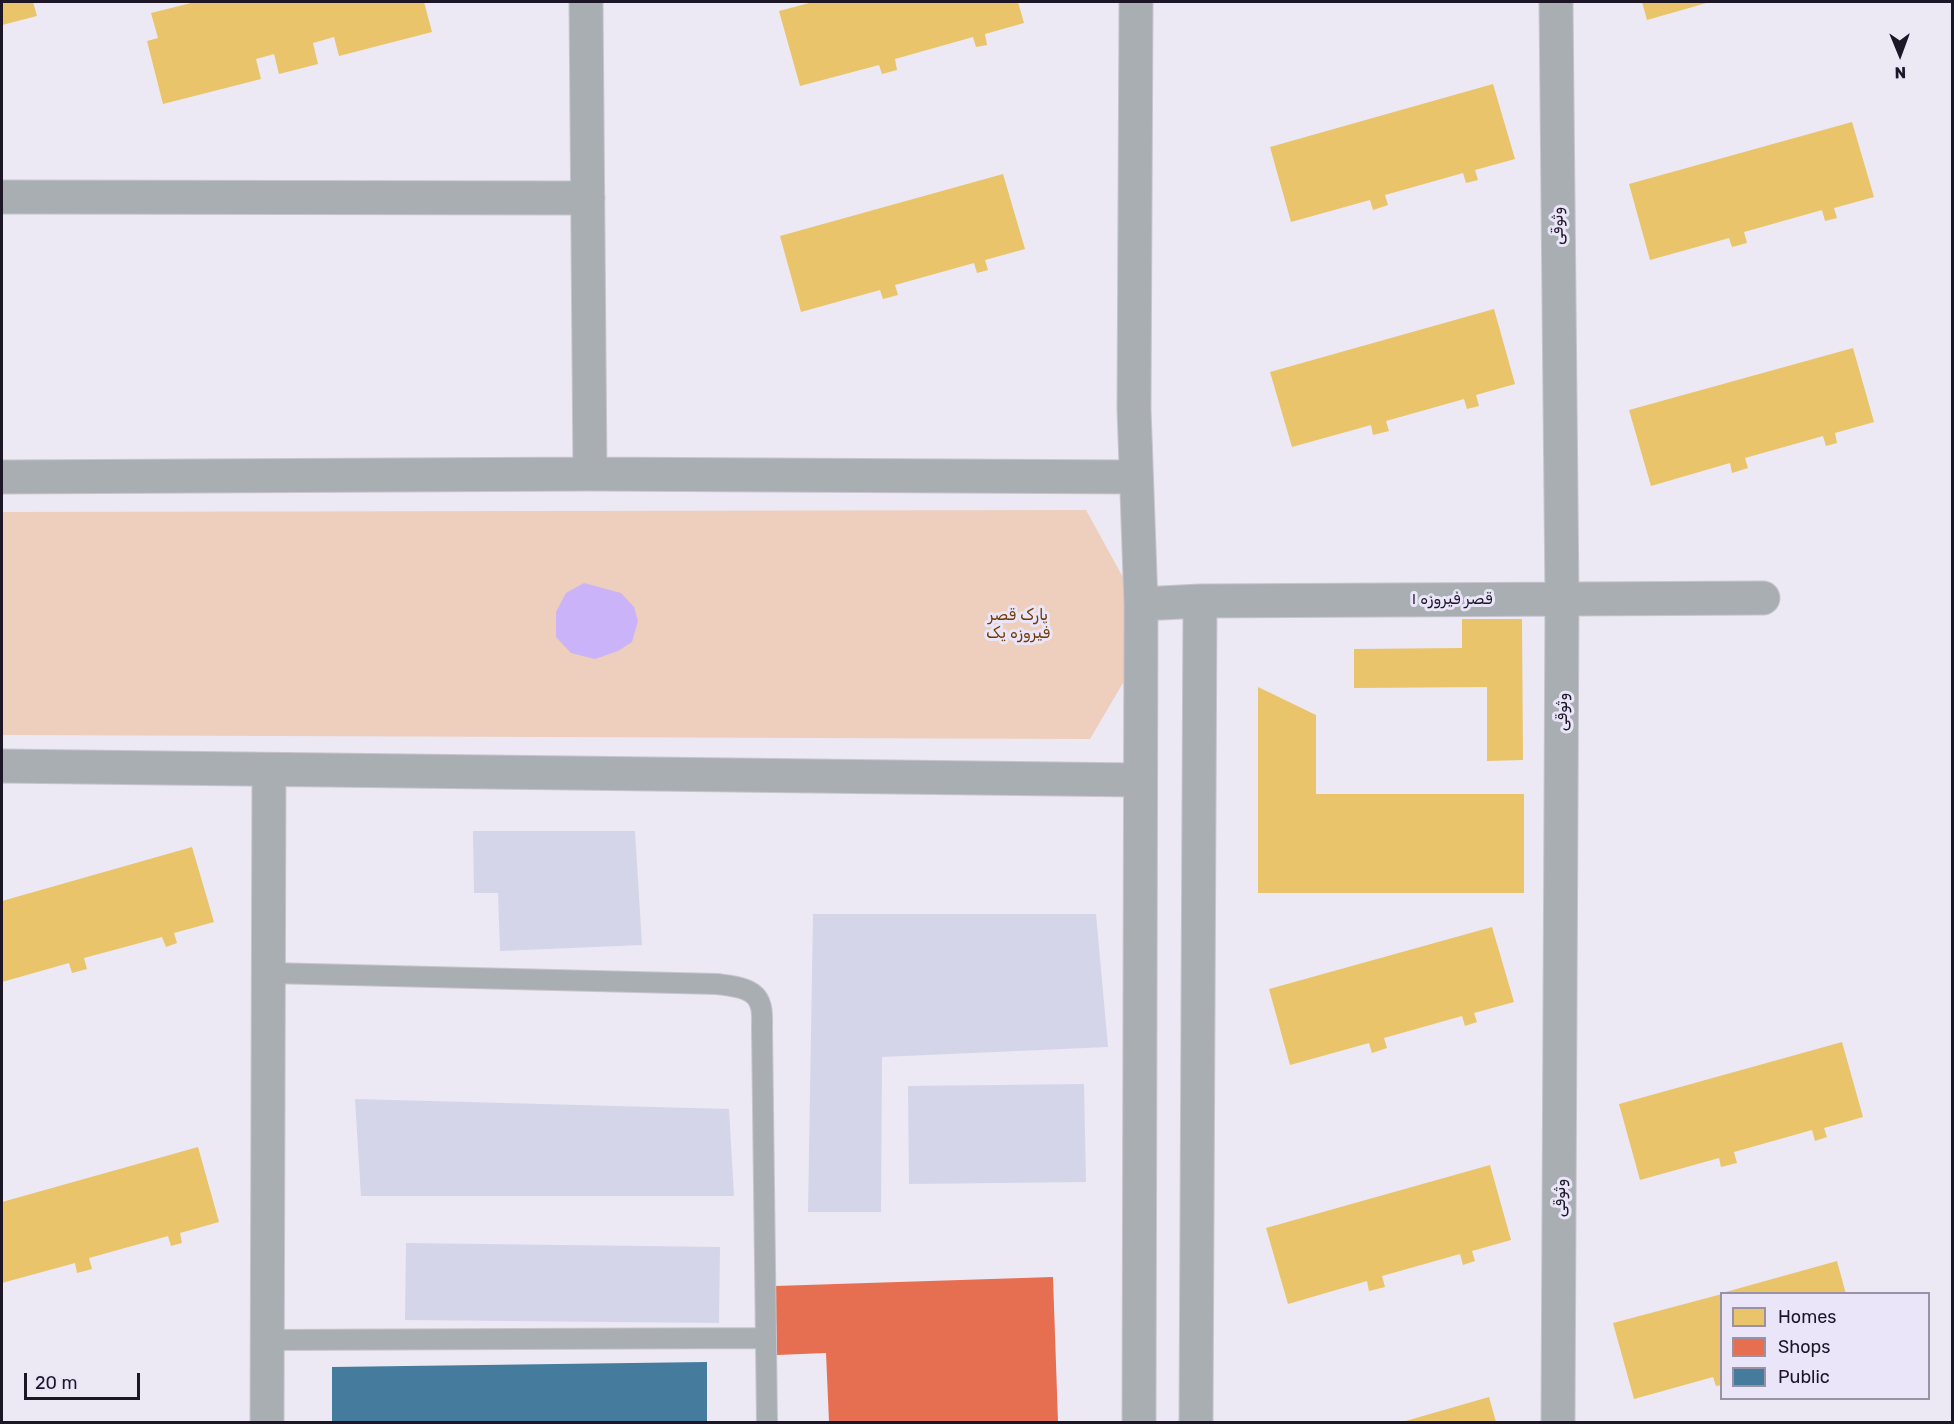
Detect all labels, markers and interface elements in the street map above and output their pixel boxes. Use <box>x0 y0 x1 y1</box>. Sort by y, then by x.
north arrow <box>1870 24 1930 84</box>
text: N <box>1894 63 1906 82</box>
street label: وثوقی <box>1548 207 1568 245</box>
street label: قصر فیروزه ۱ <box>1412 589 1492 609</box>
park label: پارک قصر فیروزه یک <box>986 605 1050 643</box>
street label: وثوقی <box>1552 693 1572 731</box>
street label: وثوقی <box>1550 1179 1570 1217</box>
legend <box>1720 1292 1930 1400</box>
text: Homes <box>1778 1306 1836 1328</box>
text: Shops <box>1778 1336 1830 1358</box>
scale bar <box>27 1361 142 1399</box>
text: Public <box>1778 1366 1830 1388</box>
text: 20 m <box>35 1372 77 1394</box>

